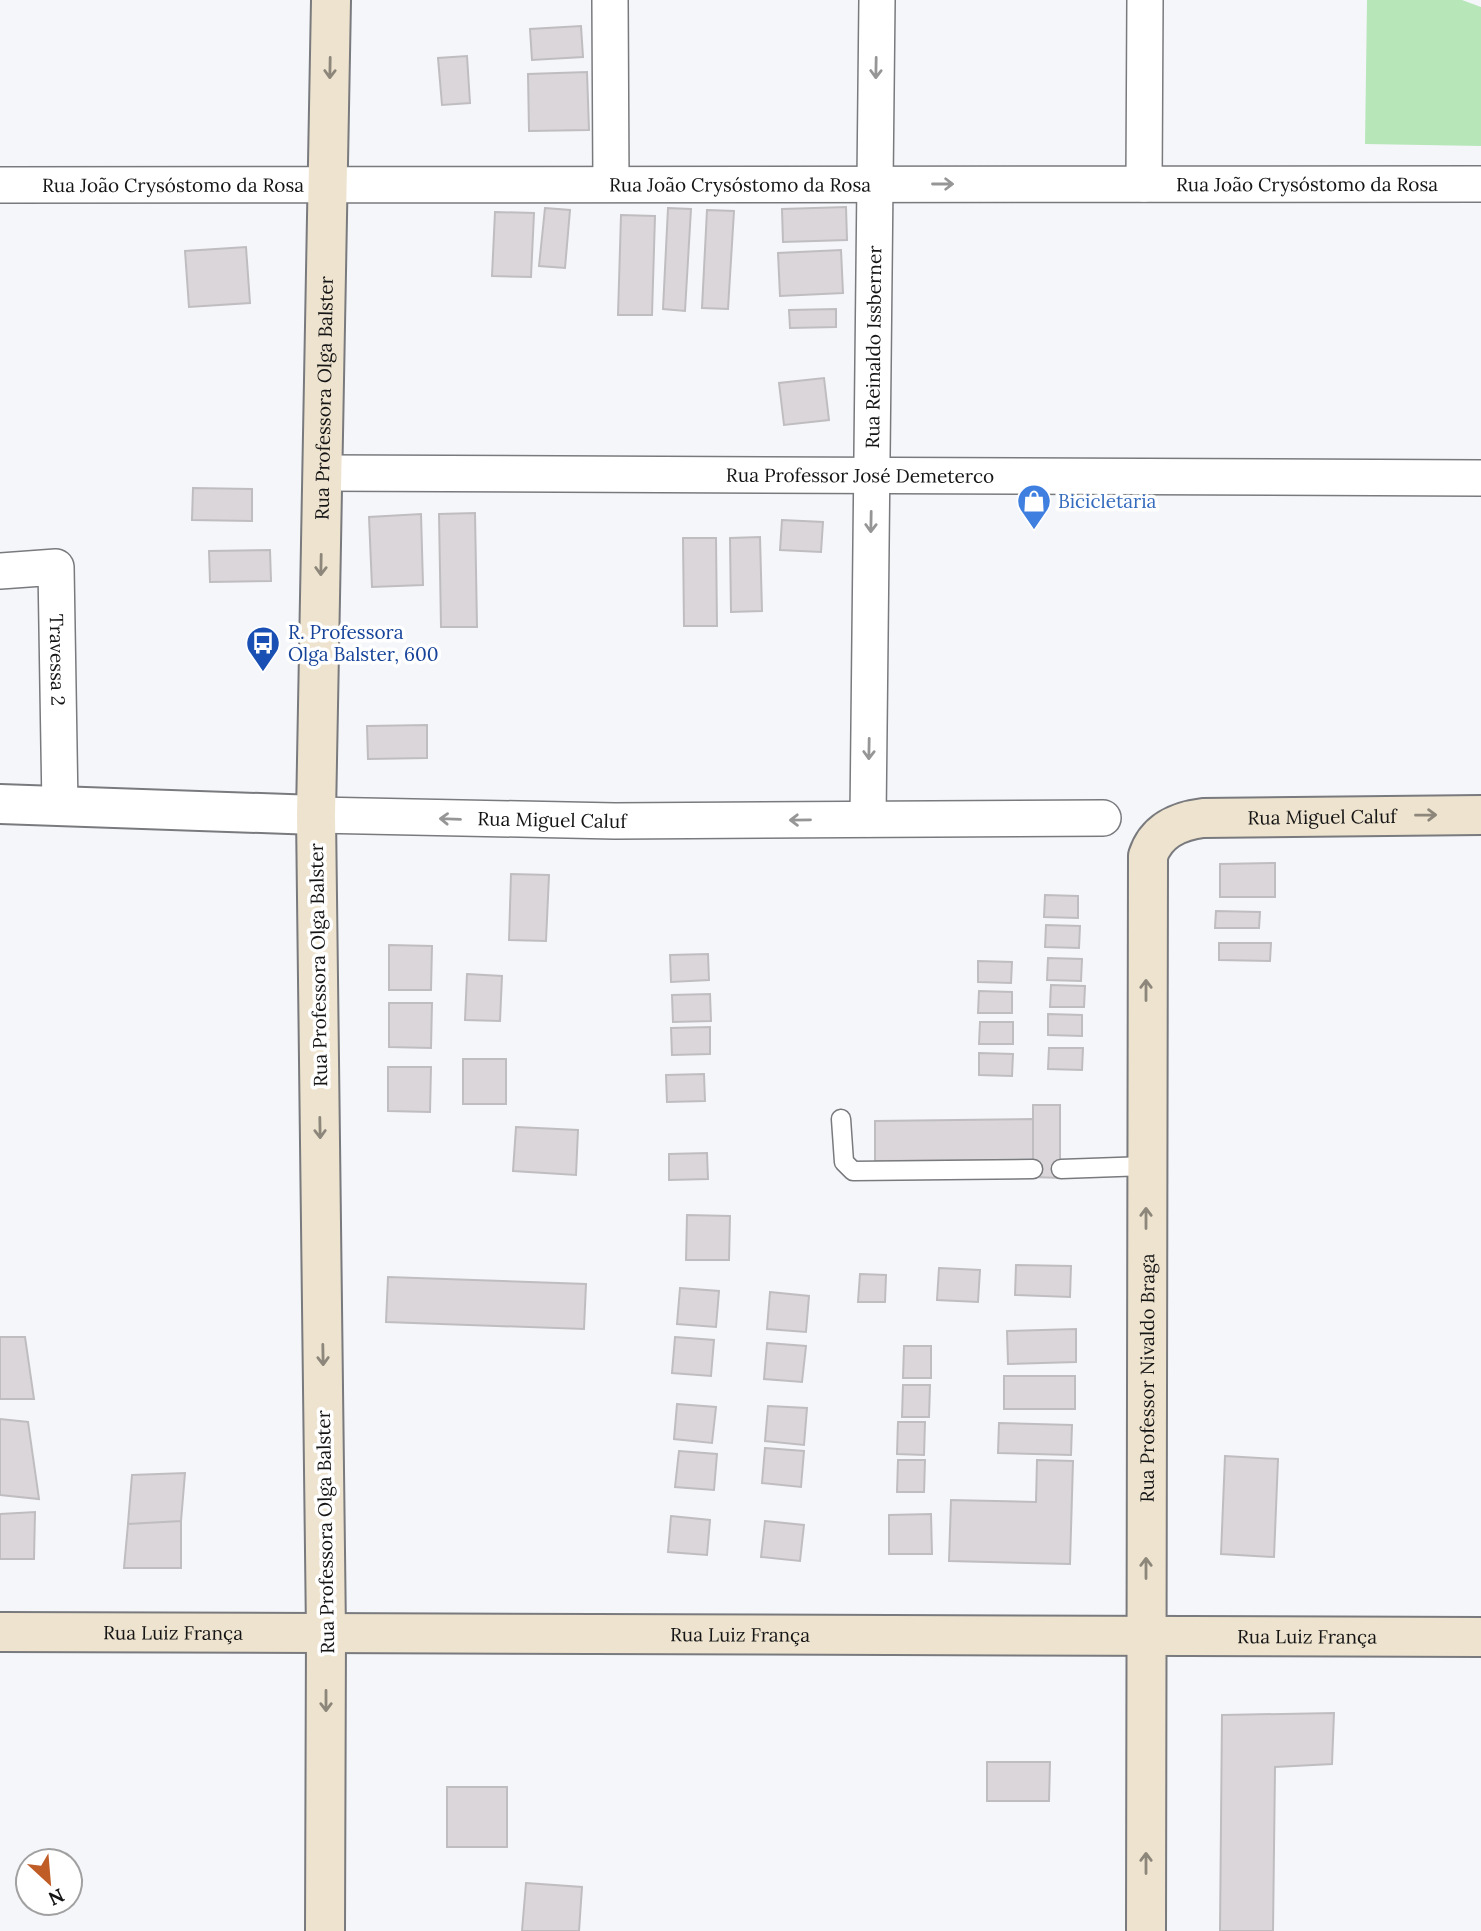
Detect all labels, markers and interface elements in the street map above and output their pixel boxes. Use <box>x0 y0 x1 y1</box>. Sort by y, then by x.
one-way arrow <box>323 56 337 79</box>
one-way arrow <box>869 56 883 79</box>
street label: Rua João Crysóstomo da Rosa <box>609 172 871 197</box>
street label: Rua João Crysóstomo da Rosa <box>1176 172 1438 196</box>
street label: Rua João Crysóstomo da Rosa <box>42 173 304 197</box>
one-way arrow <box>931 177 954 191</box>
street label: Rua Reinaldo Issberner <box>860 245 886 449</box>
street label: Rua Professora Olga Balster <box>309 275 338 520</box>
street label: Rua Professor José Demeterco <box>726 463 994 488</box>
shop icon: Bicicletaria <box>1015 482 1053 531</box>
place label: Bicicletaria <box>1058 489 1157 513</box>
one-way arrow <box>864 510 878 533</box>
one-way arrow <box>314 553 328 576</box>
street label: Travessa 2 <box>45 614 70 706</box>
place label: R. Professora Olga Balster, 600 <box>288 620 439 666</box>
bus stop icon: R. Professora Olga Balster, 600 <box>244 624 282 673</box>
one-way arrow <box>862 737 876 760</box>
street label: Rua Miguel Caluf <box>1247 804 1398 830</box>
street label: Rua Miguel Caluf <box>477 806 628 833</box>
one-way arrow <box>1414 809 1437 822</box>
one-way arrow <box>439 812 462 825</box>
one-way arrow <box>789 813 812 827</box>
street label: Rua Professora Olga Balster <box>304 842 332 1087</box>
one-way arrow <box>1139 979 1153 1002</box>
one-way arrow <box>313 1116 327 1139</box>
one-way arrow <box>1139 1206 1153 1229</box>
street label: Rua Professor Nivaldo Braga <box>1135 1253 1159 1503</box>
one-way arrow <box>316 1344 330 1367</box>
street label: Rua Professora Olga Balster <box>311 1409 339 1654</box>
one-way arrow <box>1139 1556 1153 1579</box>
street label: Rua Luiz França <box>103 1620 243 1645</box>
street label: Rua Luiz França <box>670 1622 810 1647</box>
street label: Rua Luiz França <box>1237 1624 1377 1649</box>
one-way arrow <box>319 1689 333 1712</box>
north arrow <box>14 1847 84 1917</box>
one-way arrow <box>1139 1852 1153 1875</box>
text: N <box>44 1883 68 1911</box>

